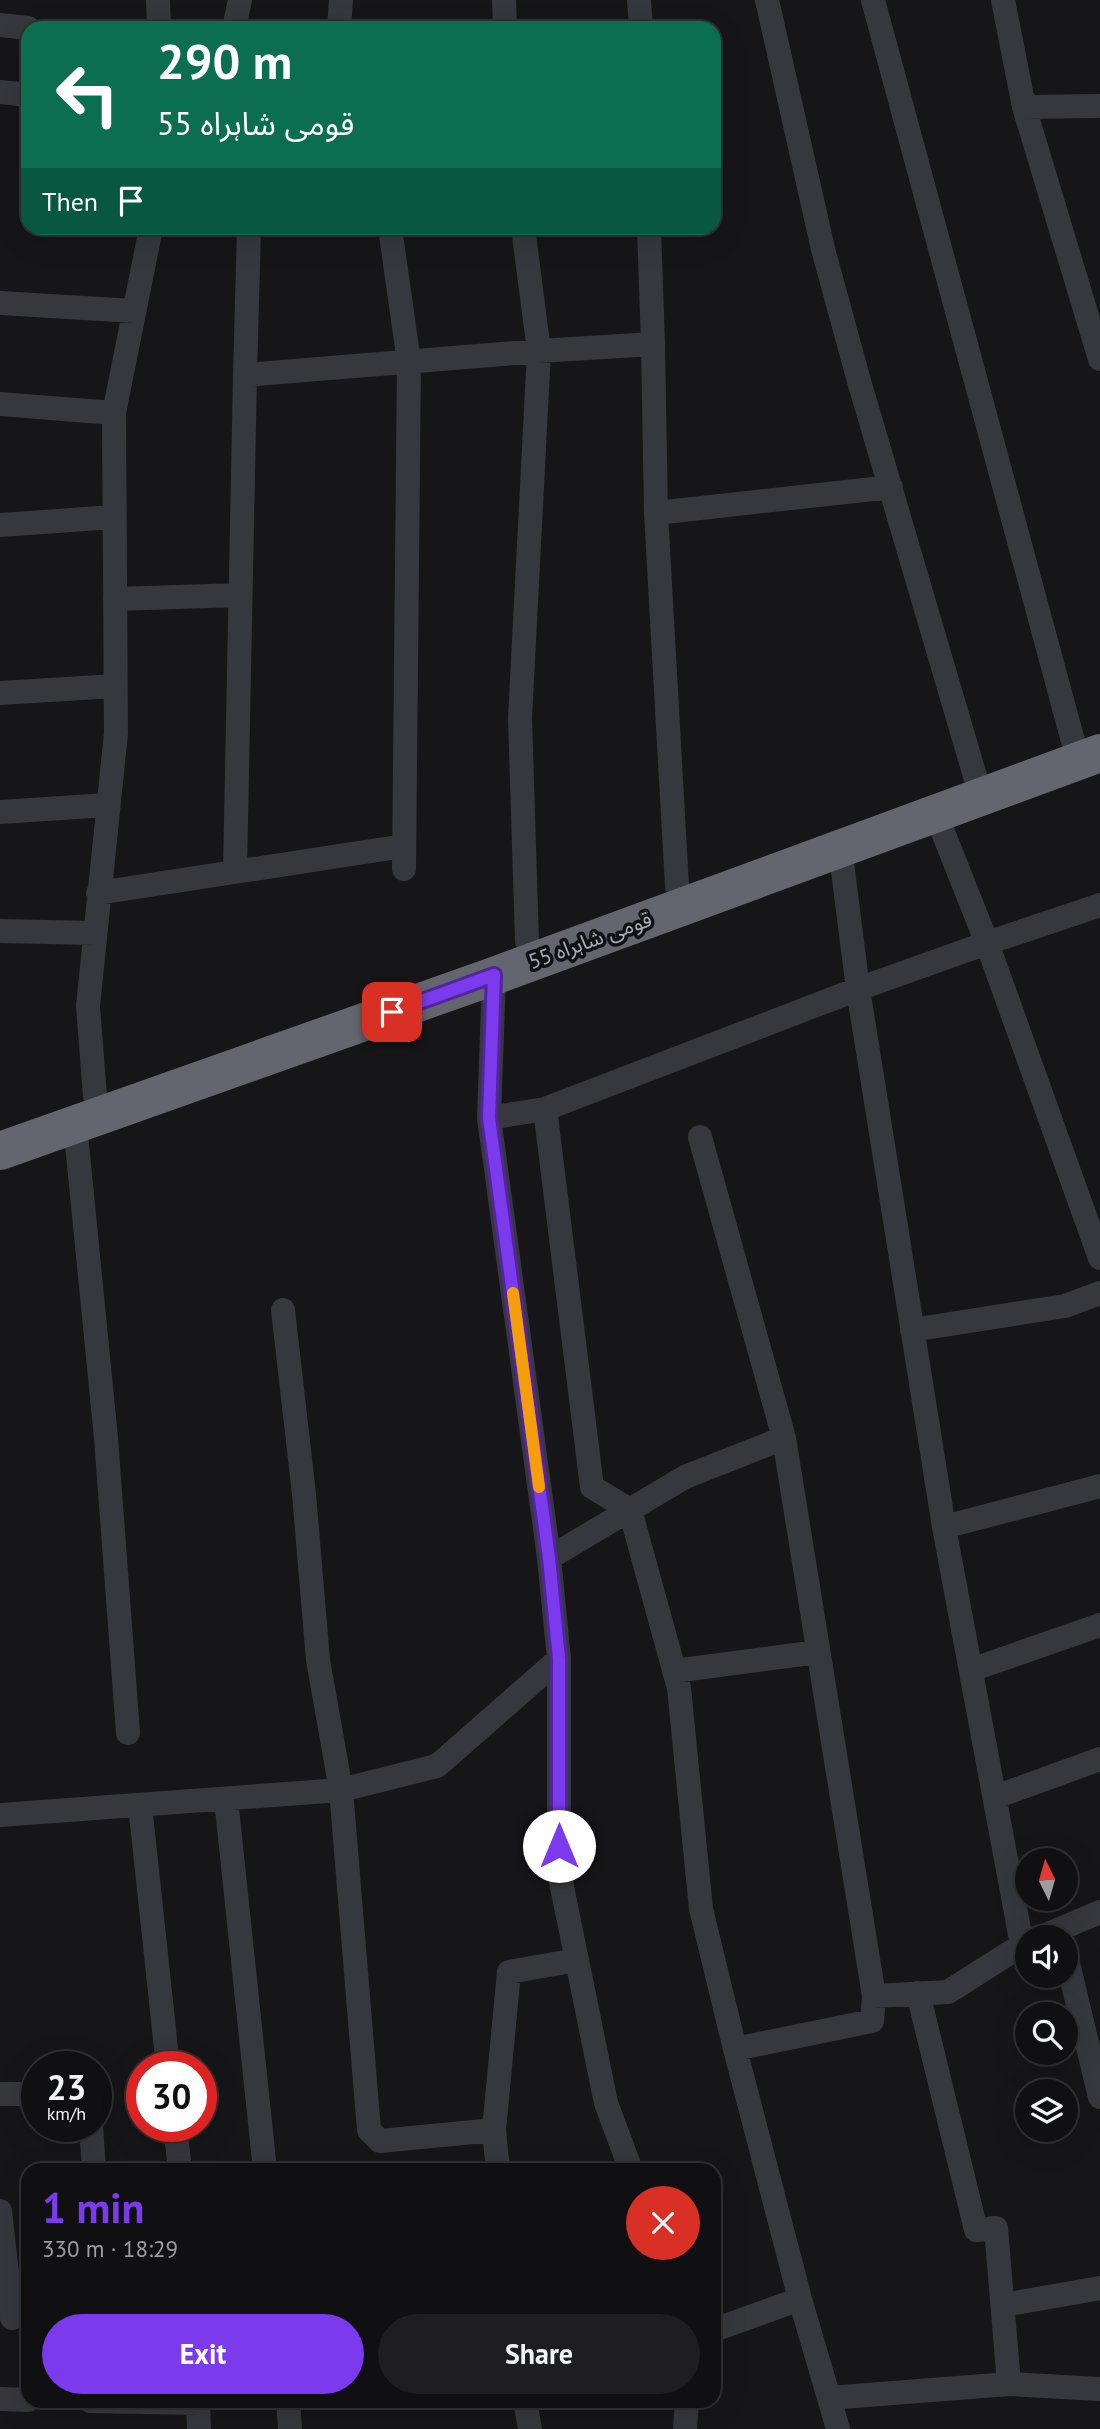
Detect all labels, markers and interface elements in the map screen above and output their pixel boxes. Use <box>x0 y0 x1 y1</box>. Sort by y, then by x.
text: 290 m <box>157 29 292 93</box>
icon: left <box>42 49 133 140</box>
text: قومی شاہراہ 55 <box>157 102 354 144</box>
icon: arrive <box>112 182 150 220</box>
text: Then <box>42 185 98 218</box>
street label: قومی شاہراہ 55 <box>525 905 655 975</box>
pin <box>362 982 422 1042</box>
icon: arrive <box>373 993 411 1031</box>
position arrow <box>522 1809 596 1883</box>
north arrow <box>1015 1848 1078 1911</box>
map controls <box>1015 1848 1078 2142</box>
button: sound <box>1015 1925 1078 1988</box>
button: search <box>1015 2002 1078 2065</box>
speed limit sign: 30 <box>126 2051 217 2142</box>
text: 23 <box>47 2064 86 2110</box>
button: layers <box>1015 2079 1078 2142</box>
text: km/h <box>47 2102 86 2125</box>
text: 1 min <box>42 2180 144 2235</box>
button: close <box>626 2186 700 2260</box>
text: 330 m · 18:29 <box>42 2234 178 2263</box>
button: Exit <box>42 2314 364 2394</box>
button: Share <box>378 2314 700 2394</box>

